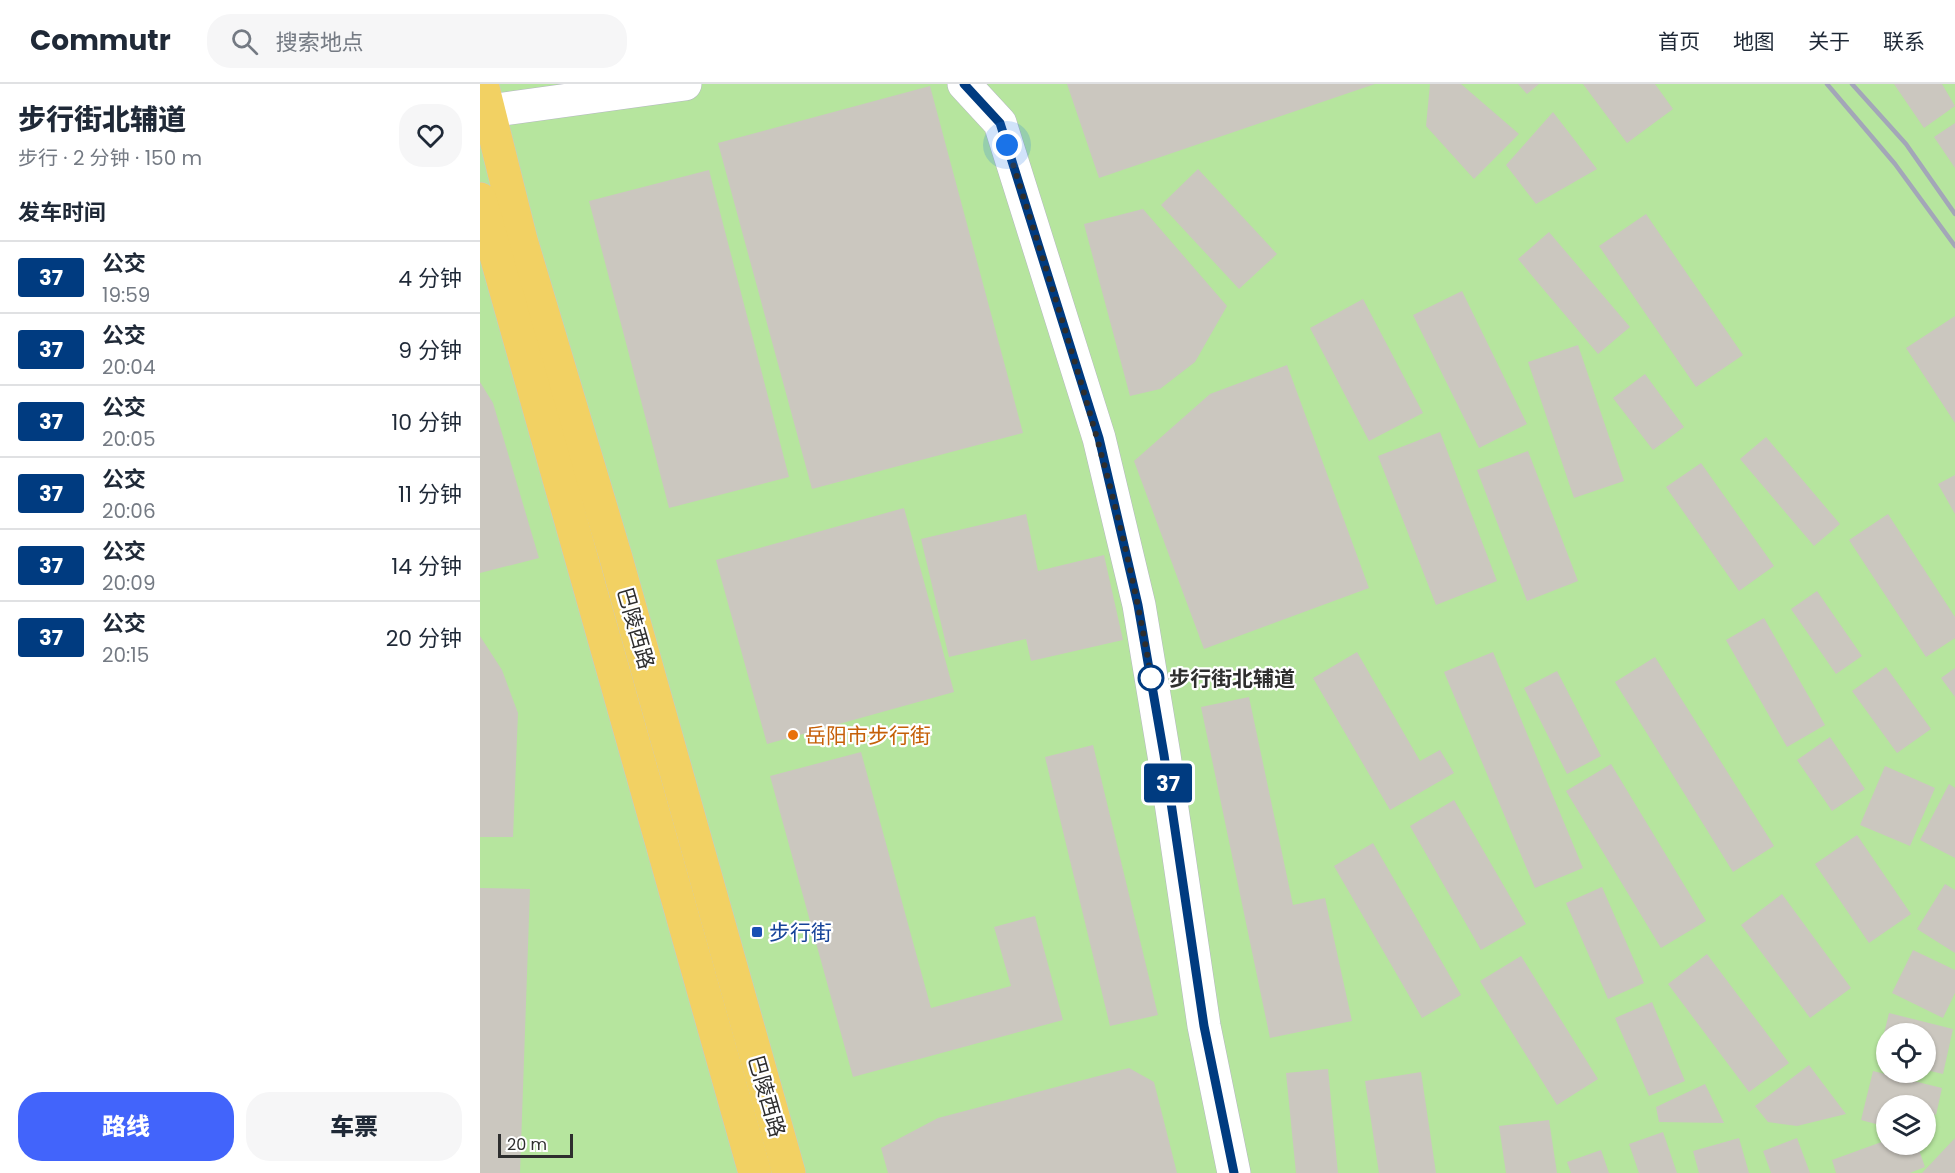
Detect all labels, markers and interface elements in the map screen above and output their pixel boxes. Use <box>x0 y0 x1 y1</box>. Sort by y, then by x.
search box <box>207 14 627 68</box>
text: Commutr <box>30 21 171 60</box>
icon: search <box>228 25 261 58</box>
text: 搜索地点 <box>276 27 364 58</box>
text: 首页 <box>1658 27 1700 56</box>
text: 地图 <box>1733 27 1775 56</box>
text: 关于 <box>1808 27 1850 56</box>
text: 联系 <box>1883 27 1925 56</box>
text: 步行街北辅道 <box>18 100 186 139</box>
button: heart <box>399 104 462 167</box>
your location <box>992 130 1022 160</box>
text: 步行 · 2 分钟 · 150 m <box>18 144 202 172</box>
text: 发车时间 <box>18 197 106 228</box>
text: 公交 <box>102 248 146 279</box>
text: 37 <box>39 263 63 292</box>
text: 4 分钟 <box>398 263 462 294</box>
text: 19:59 <box>102 281 150 309</box>
text: 公交 <box>102 320 146 351</box>
text: 37 <box>39 335 63 364</box>
text: 9 分钟 <box>398 335 462 366</box>
text: 20:04 <box>102 353 155 381</box>
text: 公交 <box>102 392 146 423</box>
text: 37 <box>39 407 63 436</box>
text: 10 分钟 <box>391 407 462 438</box>
text: 20:05 <box>102 425 155 453</box>
text: 公交 <box>102 464 146 495</box>
text: 37 <box>39 479 63 508</box>
text: 11 分钟 <box>398 479 462 510</box>
text: 20:06 <box>102 497 156 525</box>
text: 公交 <box>102 536 146 567</box>
text: 37 <box>39 551 63 580</box>
text: 14 分钟 <box>391 551 462 582</box>
text: 20:09 <box>102 569 155 597</box>
street label: 巴陵西路 <box>610 584 662 672</box>
text: 公交 <box>102 608 146 639</box>
text: 37 <box>39 623 63 652</box>
text: 20 分钟 <box>386 623 462 654</box>
text: 20:15 <box>102 641 149 669</box>
place label: 步行街北辅道 <box>1169 664 1295 693</box>
marker: 步行街北辅道 <box>1138 665 1164 691</box>
place label: 岳阳市步行街 <box>805 721 931 750</box>
marker: 岳阳市步行街 <box>786 728 800 742</box>
line badge: 37 <box>1141 764 1195 802</box>
text: 37 <box>1156 769 1180 798</box>
place label: 步行街 <box>769 918 832 947</box>
marker: 步行街 <box>750 925 764 939</box>
map controls <box>1876 1023 1936 1155</box>
button: locate <box>1876 1023 1936 1083</box>
street label: 巴陵西路 <box>741 1052 793 1140</box>
button: 路线 <box>18 1092 234 1161</box>
button: 车票 <box>246 1092 462 1161</box>
button: layers <box>1876 1095 1936 1155</box>
scale bar <box>498 1131 573 1158</box>
text: 20 m <box>507 1133 547 1156</box>

